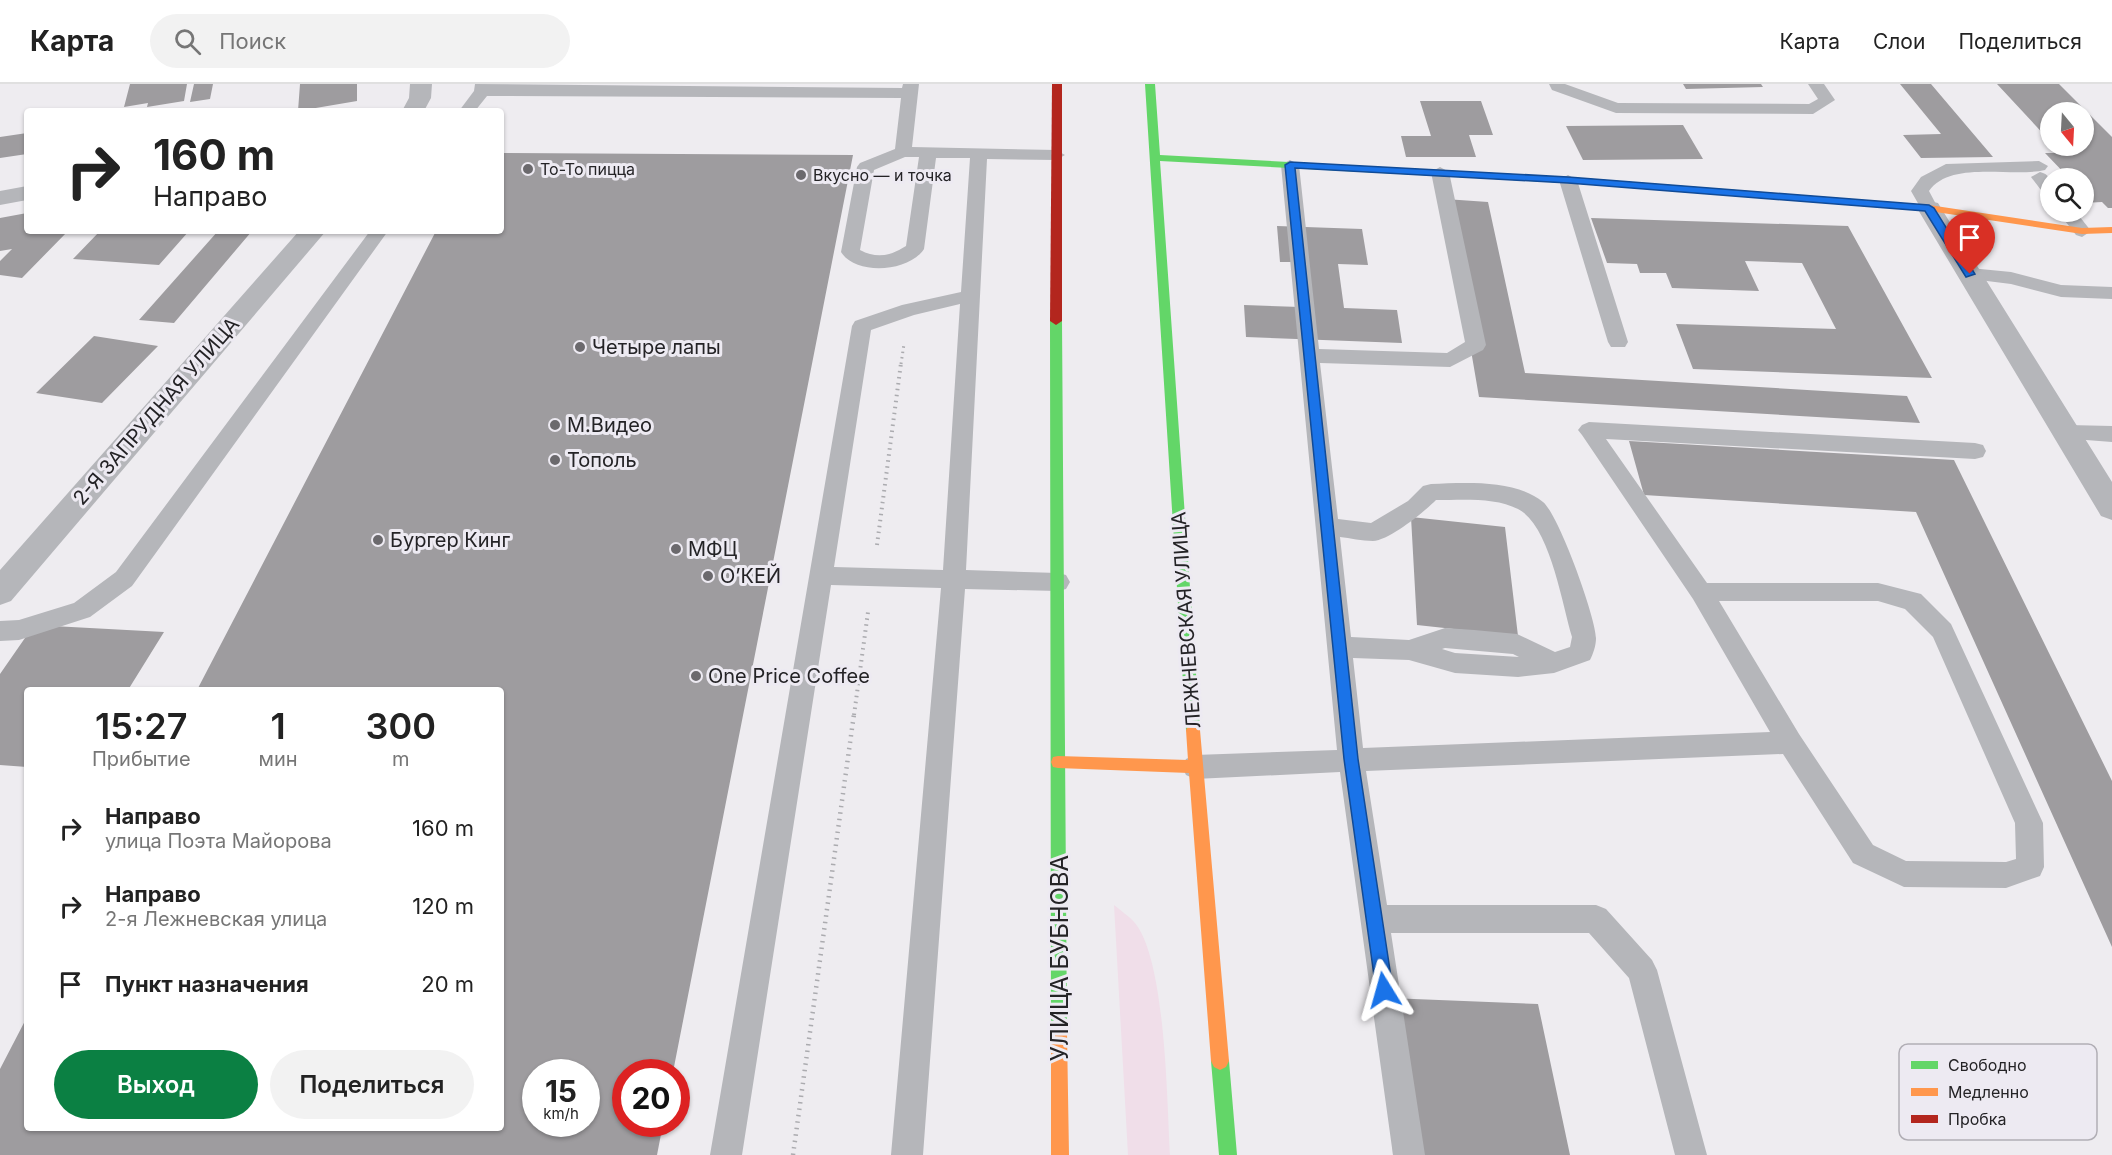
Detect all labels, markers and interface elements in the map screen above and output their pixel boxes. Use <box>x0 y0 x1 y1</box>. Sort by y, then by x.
search box <box>150 14 570 68</box>
text: Карта <box>30 24 114 58</box>
icon: search <box>171 25 204 58</box>
text: Поиск <box>219 28 286 54</box>
text: Карта <box>1780 29 1840 54</box>
text: Слои <box>1873 29 1925 54</box>
text: Поделиться <box>1958 29 2082 54</box>
north arrow <box>2040 102 2094 156</box>
map controls <box>2040 102 2094 222</box>
text: 160 m <box>153 129 275 180</box>
icon: right <box>54 132 132 210</box>
place label: То-То пицца <box>540 159 635 179</box>
marker: То-То пицца <box>521 162 535 176</box>
place label: Вкусно — и точка <box>813 165 952 185</box>
marker: Вкусно — и точка <box>794 168 808 182</box>
button: search <box>2040 168 2094 222</box>
text: Направо <box>153 180 268 213</box>
pin <box>1944 212 1995 274</box>
icon: arrive <box>1953 221 1986 254</box>
street label: 2-Я ЗАПРУДНАЯ УЛИЦА <box>68 312 244 510</box>
place label: Четыре лапы <box>592 335 721 359</box>
marker: Четыре лапы <box>573 340 587 354</box>
place label: М.Видео <box>567 413 652 437</box>
marker: М.Видео <box>548 418 562 432</box>
place label: Тополь <box>567 448 637 472</box>
marker: Тополь <box>548 453 562 467</box>
street label: ЛЕЖНЕВСКАЯ УЛИЦА <box>1166 511 1206 729</box>
place label: Бургер Кинг <box>390 528 510 552</box>
marker: Бургер Кинг <box>371 533 385 547</box>
place label: МФЦ <box>688 537 738 561</box>
marker: МФЦ <box>669 542 683 556</box>
place label: О’КЕЙ <box>720 563 781 588</box>
marker: О’КЕЙ <box>701 569 715 583</box>
place label: One Price Coffee <box>708 664 870 688</box>
marker: One Price Coffee <box>689 669 703 683</box>
text: 15:27 <box>95 704 188 748</box>
text: 1 <box>270 704 286 748</box>
text: 300 <box>366 704 436 748</box>
text: Прибытие <box>92 747 191 771</box>
text: мин <box>259 747 298 771</box>
text: m <box>392 747 410 771</box>
text: Направо <box>105 803 201 829</box>
icon: right <box>54 812 87 845</box>
text: 160 m <box>412 815 474 841</box>
text: улица Поэта Майорова <box>105 829 332 853</box>
street label: УЛИЦА БУБНОВА <box>1045 855 1074 1061</box>
text: Направо <box>105 881 201 907</box>
icon: right <box>54 890 87 923</box>
text: 120 m <box>412 893 474 919</box>
text: 2-я Лежневская улица <box>105 907 327 931</box>
position arrow <box>1352 958 1416 1022</box>
icon: arrive <box>54 968 87 1001</box>
text: Пункт назначения <box>105 971 309 997</box>
text: 20 m <box>421 971 474 997</box>
legend <box>1899 1044 2097 1140</box>
button: Выход <box>54 1050 258 1119</box>
button: Поделиться <box>270 1050 474 1119</box>
text: Свободно <box>1948 1055 2027 1075</box>
speed limit sign: 20 <box>612 1059 690 1137</box>
text: 15 <box>545 1073 577 1109</box>
text: Медленно <box>1948 1082 2029 1102</box>
text: km/h <box>543 1104 579 1123</box>
text: Пробка <box>1948 1109 2006 1129</box>

